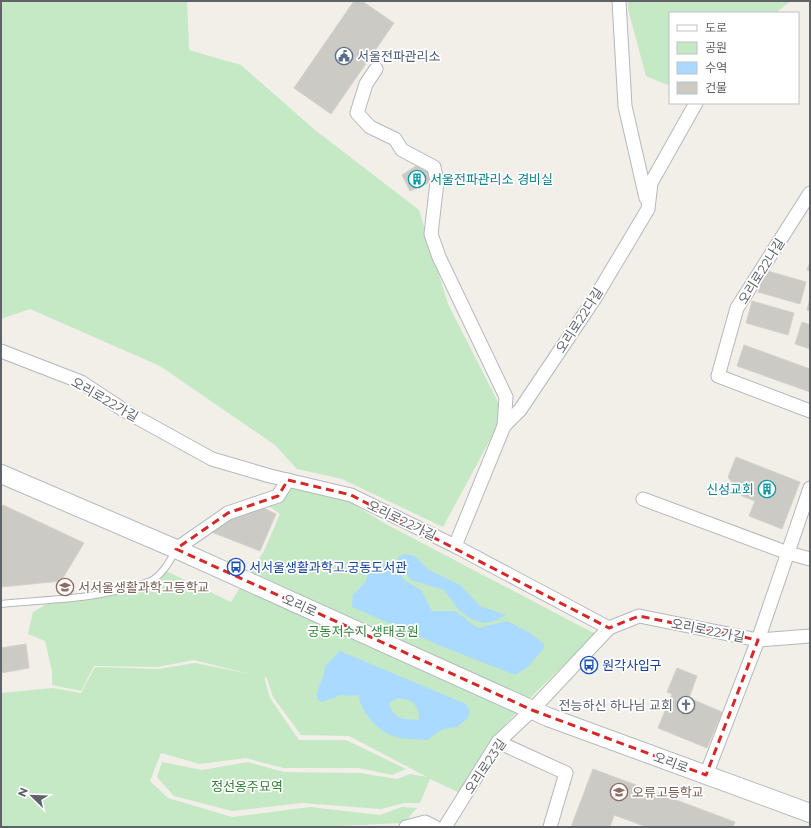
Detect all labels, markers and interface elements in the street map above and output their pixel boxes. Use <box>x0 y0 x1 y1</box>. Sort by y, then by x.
legend <box>669 12 799 104</box>
text: 도로 <box>705 20 727 35</box>
text: 공원 <box>705 40 727 55</box>
public building icon: 서울전파관리소 <box>334 46 354 66</box>
place label: 서울전파관리소 <box>357 48 441 64</box>
text: 수역 <box>705 60 727 75</box>
text: 건물 <box>705 80 727 95</box>
building icon: 서울전파관리소 경비실 <box>407 169 427 189</box>
place label: 서울전파관리소 경비실 <box>430 171 553 187</box>
street label: 오리로22나길 <box>734 235 788 307</box>
street label: 오리로22다길 <box>552 284 606 356</box>
street label: 오리로22가길 <box>69 373 141 425</box>
building icon: 신성교회 <box>757 479 777 499</box>
place label: 신성교회 <box>706 481 754 497</box>
street label: 오리로22가길 <box>365 496 439 544</box>
bus stop icon: 서서울생활과학고.궁동도서관 <box>226 557 246 577</box>
place label: 서서울생활과학고.궁동도서관 <box>249 559 407 575</box>
school or university icon: 서서울생활과학고등학교 <box>55 577 75 597</box>
place label: 서서울생활과학고등학교 <box>78 579 210 595</box>
street label: 오리로 <box>280 590 320 620</box>
street label: 오리로22가길 <box>670 615 746 645</box>
park label: 궁동저수지 생태공원 <box>307 623 419 639</box>
bus stop icon: 원각사입구 <box>579 655 599 675</box>
place label: 원각사입구 <box>602 657 662 673</box>
church icon: 전능하신 하나님 교회 <box>676 695 696 715</box>
place label: 전능하신 하나님 교회 <box>559 697 673 713</box>
street label: 오리로23길 <box>461 736 509 796</box>
street label: 오리로 <box>651 748 691 776</box>
north arrow <box>12 776 52 816</box>
park label: 정선옹주묘역 <box>211 778 283 794</box>
school or university icon: 오류고등학교 <box>609 782 629 802</box>
place label: 오류고등학교 <box>632 784 704 800</box>
text: N <box>15 785 31 799</box>

